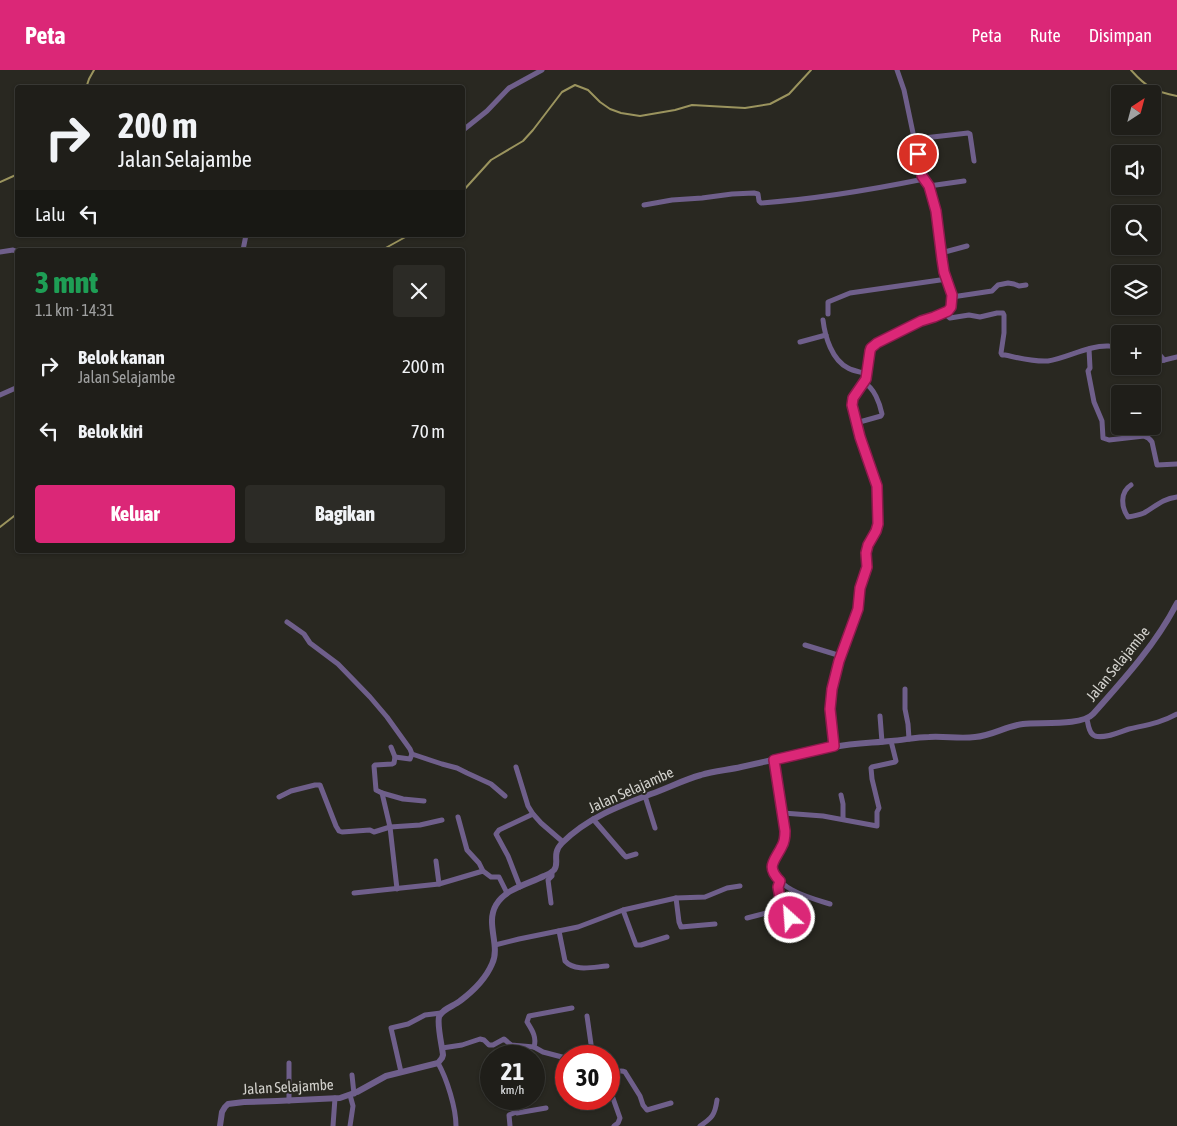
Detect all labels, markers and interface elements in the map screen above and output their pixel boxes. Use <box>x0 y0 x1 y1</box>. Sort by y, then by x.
text: Peta <box>25 22 66 49</box>
text: Peta <box>971 25 1002 46</box>
text: Rute <box>1030 25 1061 46</box>
text: Disimpan <box>1089 25 1152 46</box>
north arrow <box>1111 85 1161 135</box>
map controls <box>1111 85 1161 435</box>
icon: right <box>35 105 100 170</box>
text: 200 m <box>118 105 197 145</box>
pin <box>897 133 939 175</box>
icon: arrive <box>904 140 932 168</box>
button: sound <box>1111 145 1161 195</box>
text: Jalan Selajambe <box>118 146 252 172</box>
icon: left <box>75 200 103 228</box>
text: Lalu <box>35 203 65 225</box>
button: search <box>1111 205 1161 255</box>
text: 3 mnt <box>35 265 98 299</box>
button: close <box>393 265 445 317</box>
button: layers <box>1111 265 1161 315</box>
text: 1.1 km · 14:31 <box>35 301 114 319</box>
button: + <box>1111 325 1161 375</box>
text: Belok kanan <box>78 346 165 368</box>
icon: right <box>35 352 63 380</box>
text: 200 m <box>402 355 445 377</box>
text: Jalan Selajambe <box>78 368 175 386</box>
button: − <box>1111 385 1161 435</box>
icon: left <box>35 417 63 445</box>
text: Belok kiri <box>78 420 143 442</box>
text: 70 m <box>411 420 445 442</box>
button: Keluar <box>35 485 235 543</box>
button: Bagikan <box>245 485 445 543</box>
street label: Jalan Selajambe <box>1082 623 1153 704</box>
street label: Jalan Selajambe <box>586 763 676 816</box>
position arrow <box>763 891 815 943</box>
speed limit sign: 30 <box>555 1045 620 1110</box>
text: 21 <box>501 1057 524 1085</box>
street label: Jalan Selajambe <box>242 1076 334 1097</box>
text: km/h <box>501 1083 524 1097</box>

